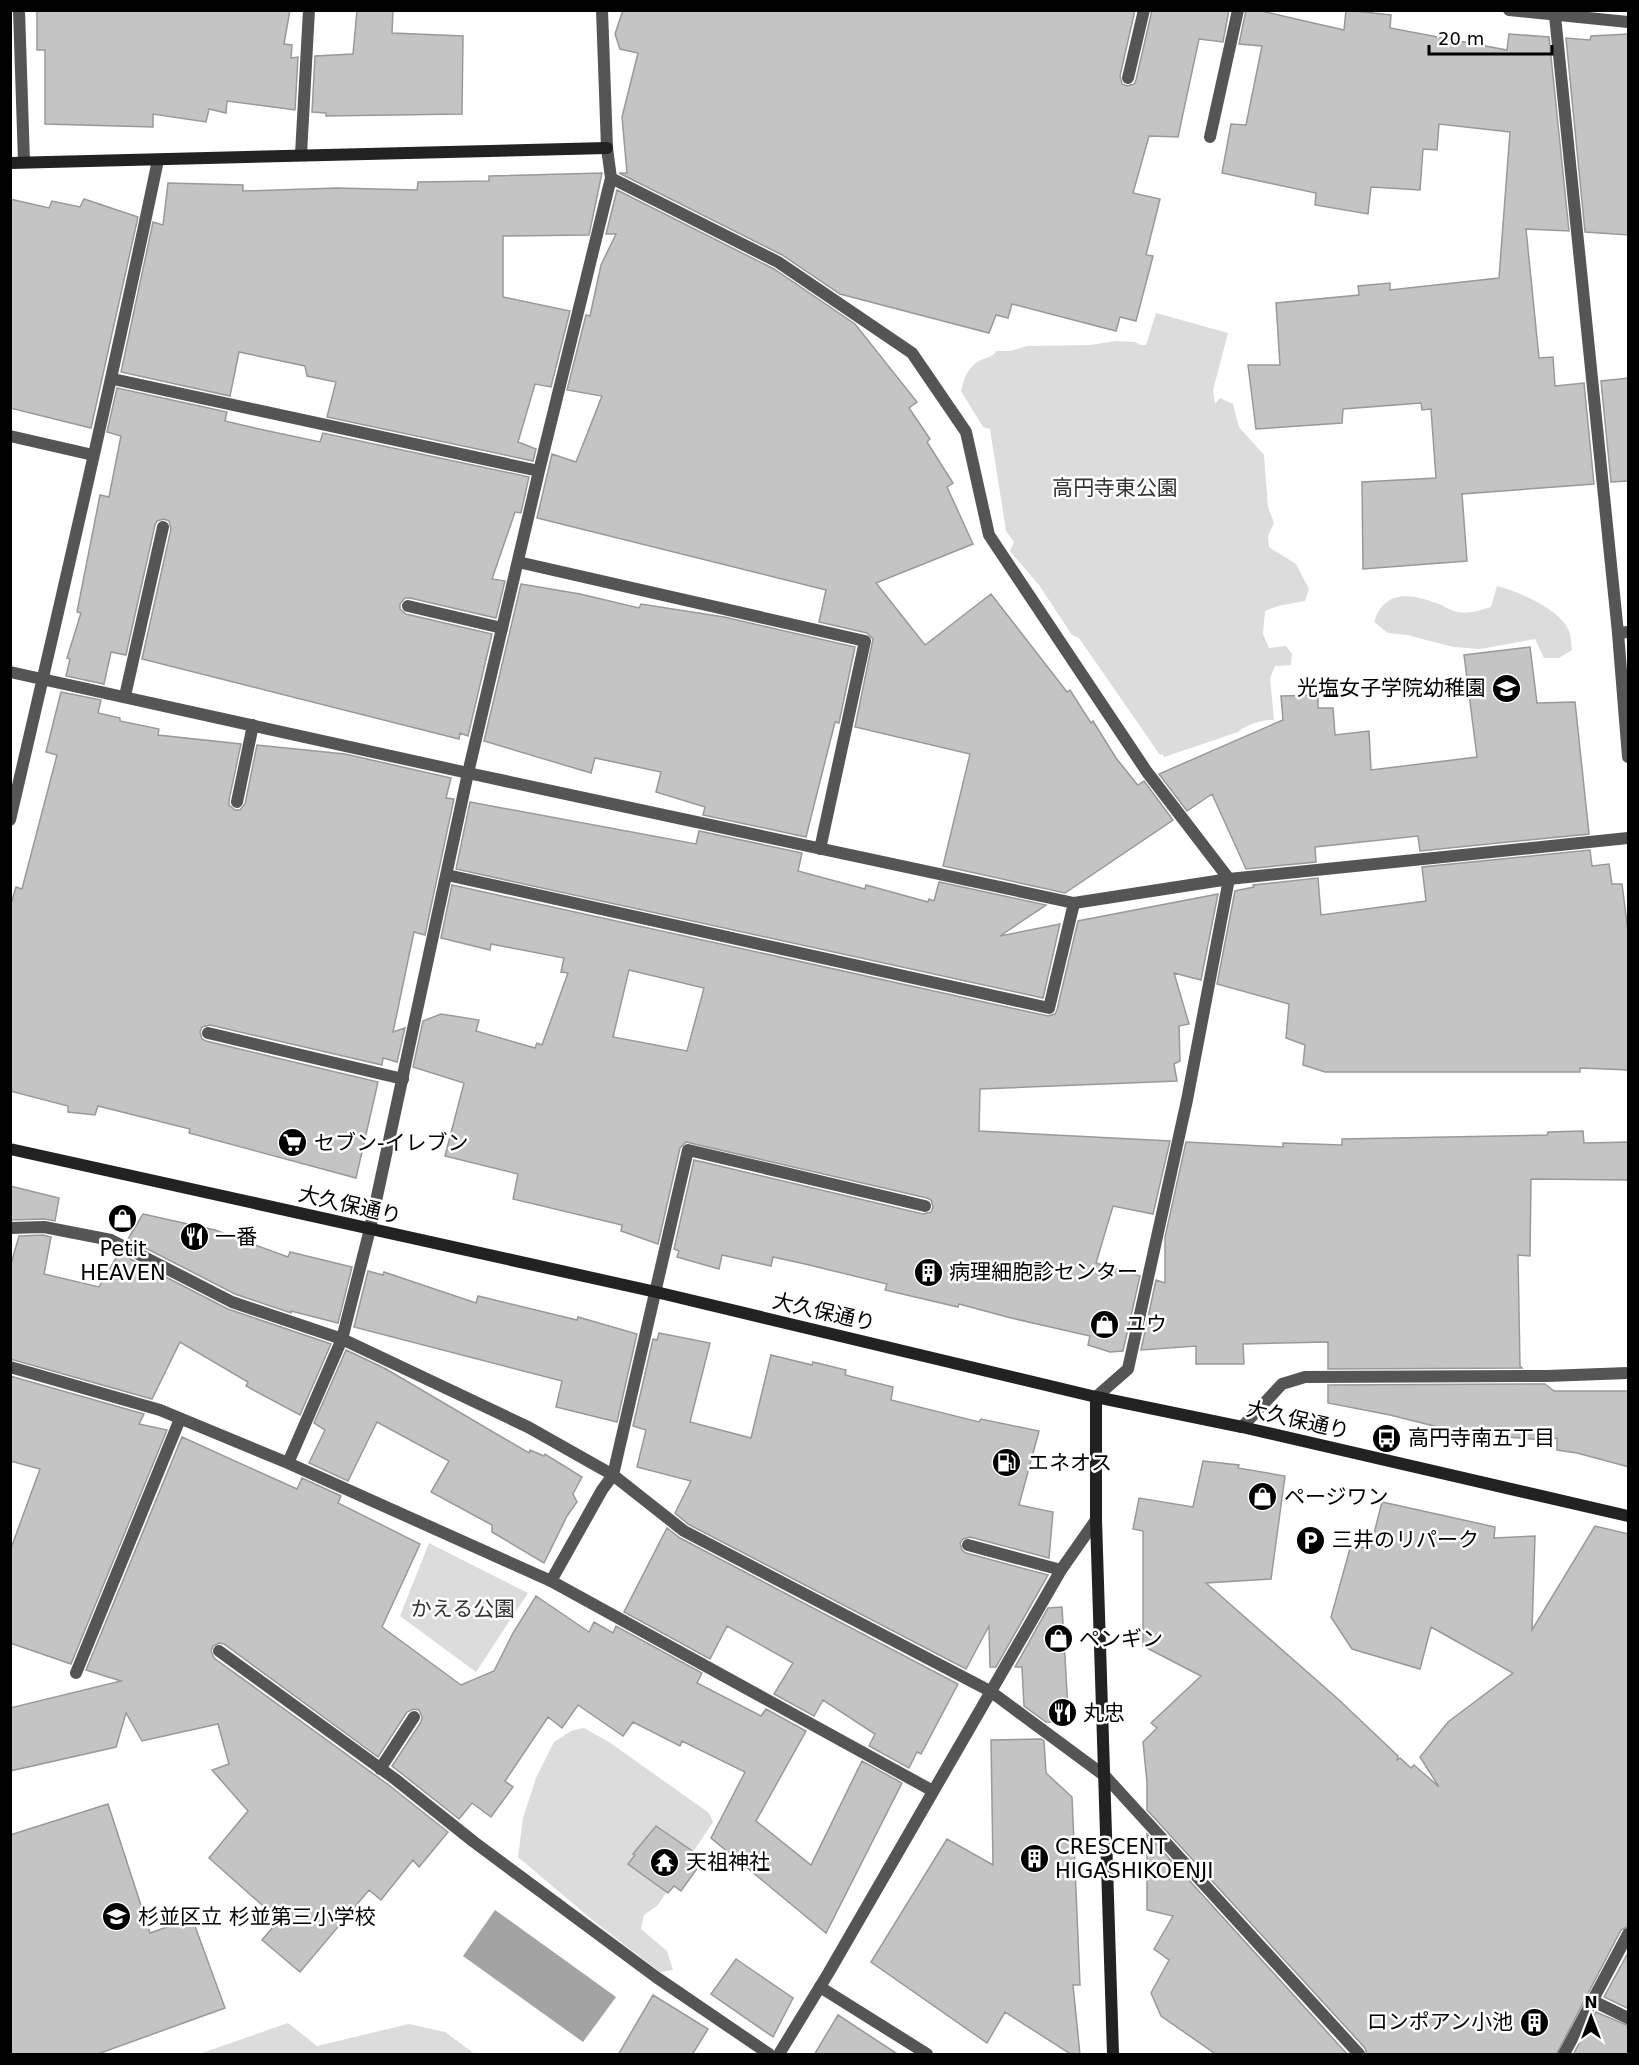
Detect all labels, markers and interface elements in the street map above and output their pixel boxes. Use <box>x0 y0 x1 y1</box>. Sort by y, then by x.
scale bar <box>1429 18 1552 56</box>
text: 20 m <box>1438 28 1484 49</box>
park label: 高円寺東公園 <box>1052 476 1178 500</box>
school or university icon: 光塩女子学院幼稚園 <box>1491 672 1523 704</box>
place label: 光塩女子学院幼稚園 <box>1297 676 1486 700</box>
supermarket icon: セブン-イレブン <box>277 1127 309 1159</box>
place label: セブン-イレブン <box>314 1131 469 1155</box>
street label: 大久保通り <box>296 1181 404 1229</box>
shop icon: Petit HEAVEN <box>107 1202 139 1234</box>
restaurant icon: 一番 <box>178 1221 210 1253</box>
place label: 一番 <box>215 1225 257 1249</box>
place label: Petit HEAVEN <box>80 1237 166 1285</box>
building icon: 病理細胞診センター <box>912 1256 944 1288</box>
place label: 病理細胞診センター <box>949 1260 1138 1284</box>
street label: 大久保通り <box>770 1288 878 1336</box>
shop icon: ユウ <box>1088 1308 1120 1340</box>
place label: ユウ <box>1125 1312 1167 1336</box>
street label: 大久保通り <box>1244 1396 1352 1444</box>
bus stop icon: 高円寺南五丁目 <box>1371 1422 1403 1454</box>
place label: 高円寺南五丁目 <box>1408 1426 1555 1450</box>
fuel station icon: エネオス <box>991 1447 1023 1479</box>
place label: エネオス <box>1028 1451 1112 1475</box>
shop icon: ページワン <box>1247 1481 1279 1513</box>
place label: ページワン <box>1284 1485 1389 1509</box>
parking icon: 三井のリパーク <box>1295 1524 1327 1556</box>
place label: 三井のリパーク <box>1332 1528 1479 1552</box>
park label: かえる公園 <box>411 1597 515 1621</box>
shop icon: ペンギン <box>1042 1623 1074 1655</box>
place label: ペンギン <box>1079 1627 1163 1651</box>
restaurant icon: 丸忠 <box>1046 1697 1078 1729</box>
place label: 丸忠 <box>1083 1701 1125 1725</box>
place label: CRESCENT HIGASHIKOENJI <box>1055 1835 1213 1883</box>
building icon: CRESCENT HIGASHIKOENJI <box>1018 1843 1050 1875</box>
temple icon: 天祖神社 <box>649 1846 681 1878</box>
place label: 天祖神社 <box>686 1850 770 1874</box>
school or university icon: 杉並区立 杉並第三小学校 <box>101 1901 133 1933</box>
place label: 杉並区立 杉並第三小学校 <box>138 1905 376 1929</box>
north arrow <box>1561 1987 1621 2047</box>
text: N <box>1584 1993 1598 2012</box>
building icon: ロンポアン小池 <box>1518 2006 1550 2038</box>
place label: ロンポアン小池 <box>1367 2010 1513 2034</box>

